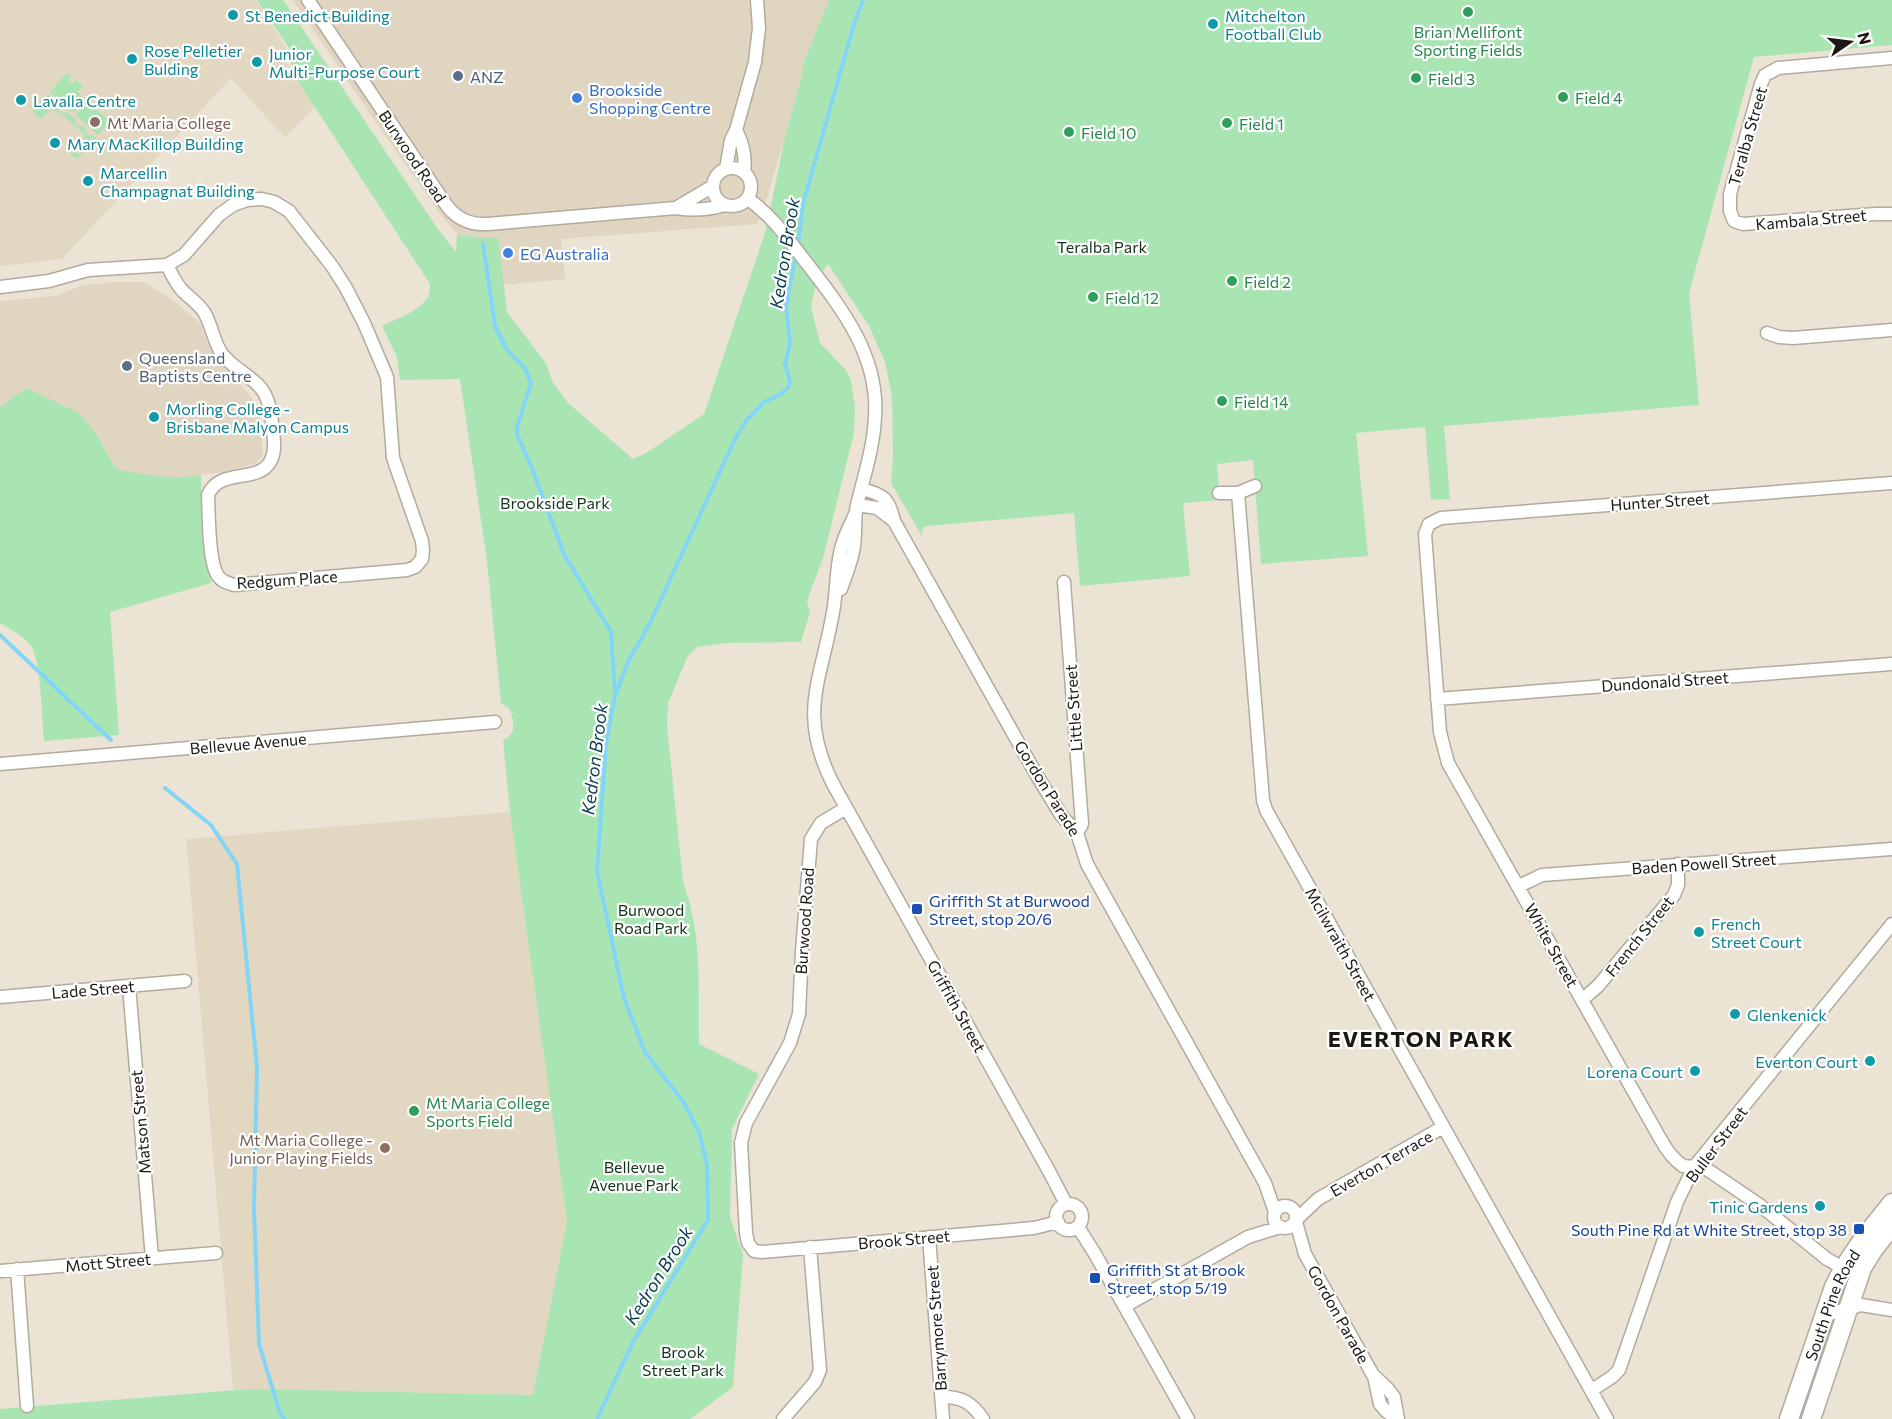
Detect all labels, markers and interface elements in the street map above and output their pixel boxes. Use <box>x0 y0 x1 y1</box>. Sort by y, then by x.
marker: Brian Mellifont Sporting Fields <box>1461 5 1475 19</box>
place label: St Benedict Building <box>245 6 390 25</box>
place label: Mitchelton Football Club <box>1225 6 1322 43</box>
marker: St Benedict Building <box>226 8 240 22</box>
north arrow <box>1820 12 1880 72</box>
marker: Mitchelton Football Club <box>1206 17 1220 31</box>
place label: Brian Mellifont Sporting Fields <box>1414 22 1523 59</box>
text: N <box>1854 30 1876 46</box>
place label: Rose Pelletier Bulding <box>144 41 243 78</box>
place label: Junior Multi-Purpose Court <box>269 44 421 81</box>
marker: Rose Pelletier Bulding <box>125 52 139 66</box>
marker: Junior Multi-Purpose Court <box>250 55 264 69</box>
place label: ANZ <box>470 67 504 86</box>
marker: ANZ <box>451 69 465 83</box>
place label: Field 3 <box>1428 69 1475 88</box>
marker: Field 3 <box>1409 71 1423 85</box>
place label: Brookside Shopping Centre <box>589 80 711 117</box>
street label: Teralba Street <box>1724 84 1770 188</box>
place label: Field 4 <box>1575 88 1623 107</box>
marker: Field 4 <box>1556 90 1570 104</box>
place label: Lavalla Centre <box>33 91 136 110</box>
marker: Brookside Shopping Centre <box>570 91 584 105</box>
marker: Lavalla Centre <box>14 93 28 107</box>
street label: Burwood Road <box>375 106 451 206</box>
place label: Mt Maria College <box>107 113 231 132</box>
place label: Field 1 <box>1239 114 1284 133</box>
marker: Mt Maria College <box>88 115 102 129</box>
marker: Field 1 <box>1220 116 1234 130</box>
place label: Field 10 <box>1081 123 1136 142</box>
marker: Field 10 <box>1062 125 1076 139</box>
place label: Mary MacKillop Building <box>67 134 244 153</box>
marker: Mary MacKillop Building <box>48 136 62 150</box>
place label: Marcellin Champagnat Building <box>100 163 255 200</box>
marker: Marcellin Champagnat Building <box>81 174 95 188</box>
water label: Kedron Brook <box>764 195 804 310</box>
street label: Kambala Street <box>1755 205 1868 233</box>
park label: Teralba Park <box>1057 237 1148 256</box>
place label: EG Australia <box>520 244 609 263</box>
marker: EG Australia <box>501 246 515 260</box>
place label: Field 2 <box>1244 272 1291 291</box>
marker: Field 2 <box>1225 274 1239 288</box>
place label: Field 12 <box>1105 288 1159 307</box>
marker: Field 12 <box>1086 290 1100 304</box>
place label: Queensland Baptists Centre <box>139 348 252 385</box>
marker: Queensland Baptists Centre <box>120 359 134 373</box>
place label: Field 14 <box>1234 392 1289 411</box>
marker: Field 14 <box>1215 394 1229 408</box>
place label: Morling College - Brisbane Malyon Campus <box>166 399 349 436</box>
marker: Morling College - Brisbane Malyon Campus <box>147 410 161 424</box>
street label: Hunter Street <box>1610 488 1711 514</box>
park label: Brookside Park <box>500 493 610 512</box>
street label: Redgum Place <box>236 566 338 592</box>
street label: Little Street <box>1060 663 1086 752</box>
street label: Dundonald Street <box>1601 667 1730 695</box>
water label: Kedron Brook <box>576 701 612 816</box>
street label: Bellevue Avenue <box>189 728 307 758</box>
street label: Gordon Parade <box>1011 737 1085 839</box>
street label: Baden Powell Street <box>1631 848 1777 878</box>
street label: Burwood Road <box>791 867 817 975</box>
street label: Mcilwraith Street <box>1302 884 1380 1004</box>
place label: Griffith St at Burwood Street, stop 20/6 <box>929 891 1090 928</box>
street label: French Street <box>1601 892 1678 980</box>
park label: Burwood Road Park <box>614 900 688 937</box>
street label: White Street <box>1521 900 1583 991</box>
marker: Griffith St at Burwood Street, stop 20/6 <box>910 902 924 916</box>
place label: French Street Court <box>1711 914 1802 951</box>
marker: French Street Court <box>1692 925 1706 939</box>
street label: Griffith Street <box>924 957 990 1056</box>
street label: Lade Street <box>51 976 136 1002</box>
place label: Glenkenick <box>1747 1005 1827 1024</box>
marker: Glenkenick <box>1728 1007 1742 1021</box>
district label: EVERTON PARK <box>1328 1025 1514 1052</box>
place label: Everton Court <box>1755 1052 1858 1071</box>
marker: Everton Court <box>1863 1054 1877 1068</box>
place label: Lorena Court <box>1587 1062 1683 1081</box>
marker: Lorena Court <box>1688 1064 1702 1078</box>
street label: Matson Street <box>126 1069 154 1175</box>
place label: Mt Maria College Sports Field <box>426 1093 550 1130</box>
street label: Buller Street <box>1681 1102 1751 1186</box>
marker: Mt Maria College Sports Field <box>407 1104 421 1118</box>
street label: Everton Terrace <box>1326 1126 1436 1200</box>
place label: Mt Maria College - Junior Playing Fields <box>229 1130 373 1167</box>
marker: Mt Maria College - Junior Playing Fields <box>378 1141 392 1155</box>
park label: Bellevue Avenue Park <box>589 1157 679 1194</box>
place label: Tinic Gardens <box>1709 1197 1808 1216</box>
marker: Tinic Gardens <box>1813 1199 1827 1213</box>
place label: South Pine Rd at White Street, stop 38 <box>1571 1220 1847 1239</box>
water label: Kedron Brook <box>619 1221 698 1328</box>
marker: South Pine Rd at White Street, stop 38 <box>1852 1222 1866 1236</box>
street label: Brook Street <box>857 1225 951 1252</box>
street label: South Pine Road <box>1800 1245 1863 1363</box>
street label: Mott Street <box>64 1249 152 1275</box>
place label: Griffith St at Brook Street, stop 5/19 <box>1107 1260 1246 1297</box>
street label: Gordon Parade <box>1304 1262 1374 1366</box>
street label: Barrymore Street <box>922 1264 950 1392</box>
marker: Griffith St at Brook Street, stop 5/19 <box>1088 1271 1102 1285</box>
park label: Brook Street Park <box>642 1342 724 1379</box>

